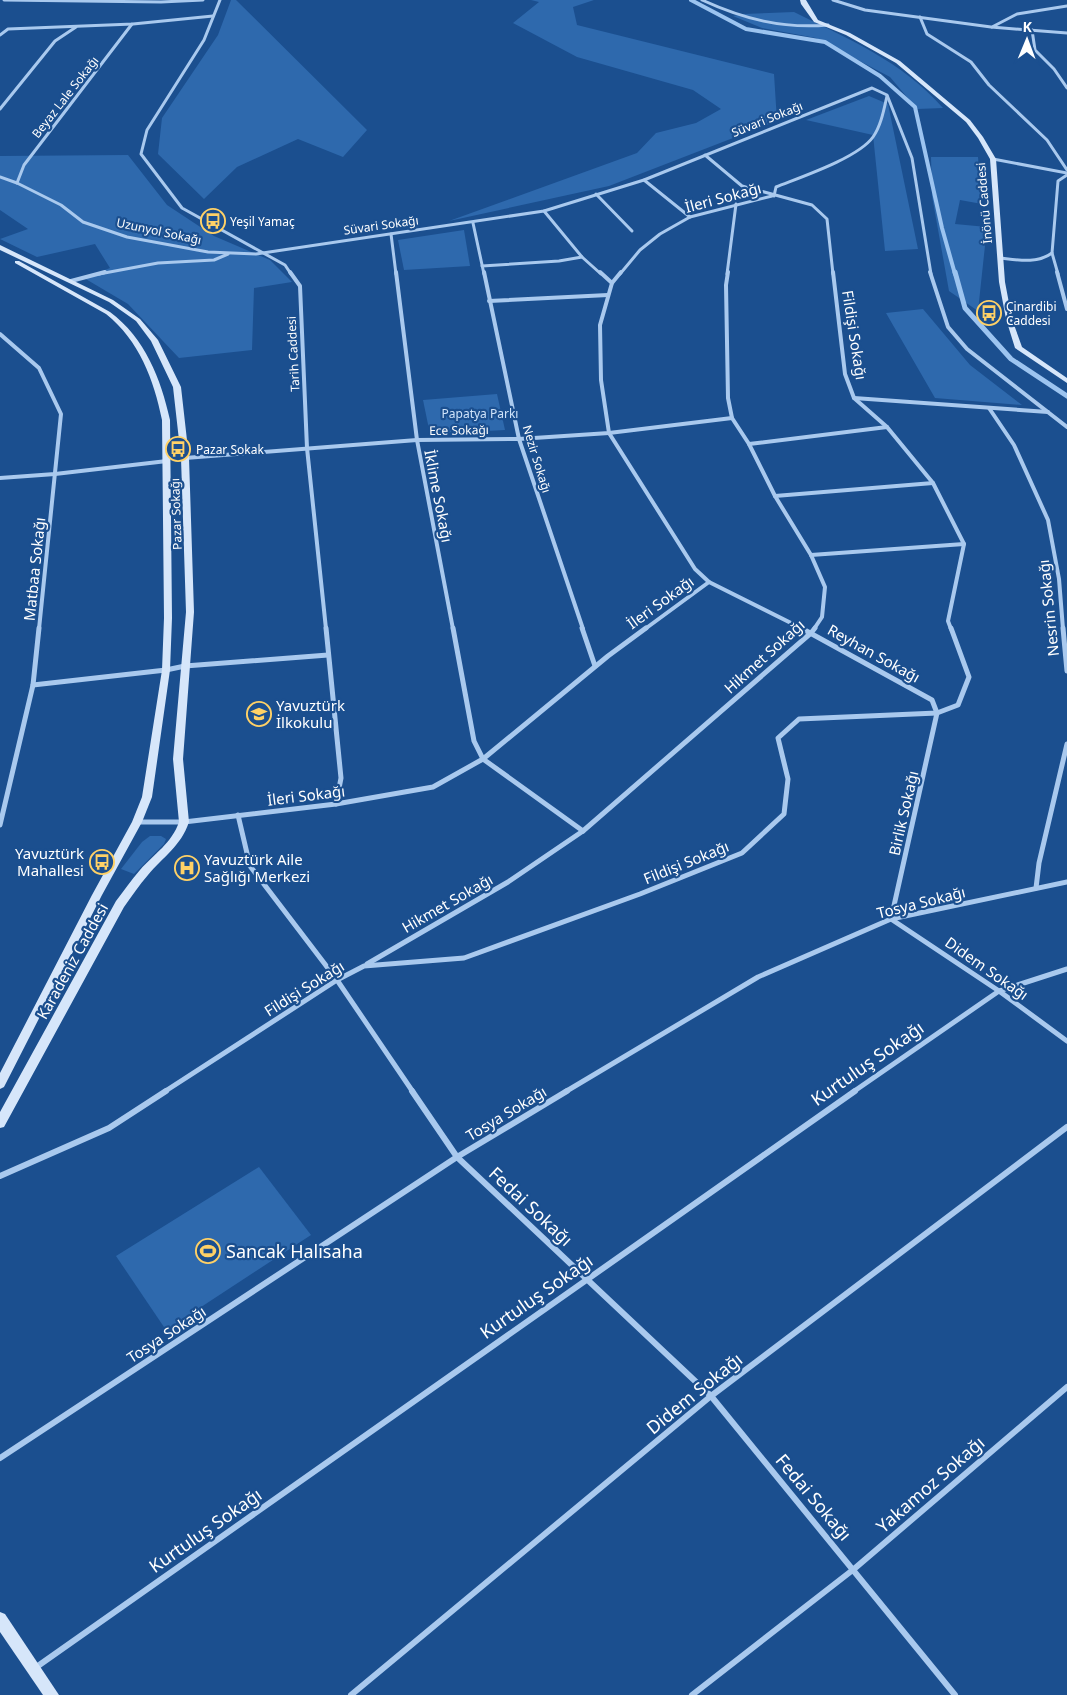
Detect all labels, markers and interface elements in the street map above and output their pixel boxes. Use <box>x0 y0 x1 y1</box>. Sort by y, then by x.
north arrow <box>1002 15 1052 65</box>
text: K <box>1022 17 1033 36</box>
street label: Beyaz Lale Sokağı <box>28 53 102 141</box>
street label: Süvari Sokağı <box>729 97 805 141</box>
street label: İnönü Caddesi <box>972 162 996 244</box>
street label: İleri Sokağı <box>683 177 763 217</box>
bus stop icon: Yeşil Yamaç <box>200 208 226 234</box>
street label: Süvari Sokağı <box>342 211 420 239</box>
place label: Yeşil Yamaç <box>230 213 295 230</box>
street label: Uzunyol Sokağı <box>115 214 203 248</box>
street label: Fildişi Sokağı <box>838 289 872 381</box>
place label: Çinardibi Caddesi <box>1006 298 1057 329</box>
bus stop icon: Çinardibi Caddesi <box>976 300 1002 326</box>
street label: Tarih Caddesi <box>283 316 303 392</box>
park label: Papatya Parkı <box>442 405 518 422</box>
street label: Ece Sokağı <box>429 421 489 439</box>
street label: Nezir Sokağı <box>519 423 555 495</box>
bus stop icon: Pazar Sokak <box>165 436 191 462</box>
place label: Pazar Sokak <box>196 441 264 458</box>
street label: İklime Sokağı <box>420 448 458 544</box>
street label: Pazar Sokağı <box>166 478 186 550</box>
street label: Matbaa Sokağı <box>19 516 49 622</box>
street label: Nesrin Sokağı <box>1033 559 1063 657</box>
street label: İleri Sokağı <box>622 571 698 633</box>
street label: Hikmet Sokağı <box>720 615 808 697</box>
street label: Reyhan Sokağı <box>824 619 924 687</box>
place label: Yavuztürk İlkokulu <box>276 695 345 732</box>
school or university icon: Yavuztürk İlkokulu <box>246 701 272 727</box>
street label: Birlik Sokağı <box>884 769 922 857</box>
street label: İleri Sokağı <box>266 780 346 810</box>
street label: Fildişi Sokağı <box>640 836 732 888</box>
place label: Yavuztürk Mahallesi <box>15 843 84 880</box>
bus stop icon: Yavuztürk Mahallesi <box>89 849 115 875</box>
place label: Yavuztürk Aile Sağlığı Merkezi <box>204 849 310 886</box>
hospital icon: Yavuztürk Aile Sağlığı Merkezi <box>174 855 200 881</box>
street label: Hikmet Sokağı <box>398 869 496 937</box>
street label: Tosya Sokağı <box>875 881 967 923</box>
street label: Karadeniz Caddesi <box>32 899 112 1023</box>
street label: Didem Sokağı <box>941 932 1033 1004</box>
street label: Fildişi Sokağı <box>260 956 348 1020</box>
street label: Kurtuluş Sokağı <box>806 1015 928 1111</box>
street label: Tosya Sokağı <box>462 1081 550 1145</box>
street label: Fedai Sokağı <box>484 1161 578 1251</box>
sports icon: Sancak Halısaha <box>195 1238 221 1264</box>
place label: Sancak Halısaha <box>226 1239 363 1263</box>
street label: Kurtuluş Sokağı <box>475 1248 597 1344</box>
street label: Tosya Sokağı <box>123 1301 209 1367</box>
street label: Didem Sokağı <box>641 1347 747 1439</box>
street label: Yakamoz Sokağı <box>871 1430 989 1538</box>
street label: Fedai Sokağı <box>771 1449 857 1545</box>
street label: Kurtuluş Sokağı <box>144 1482 266 1578</box>

